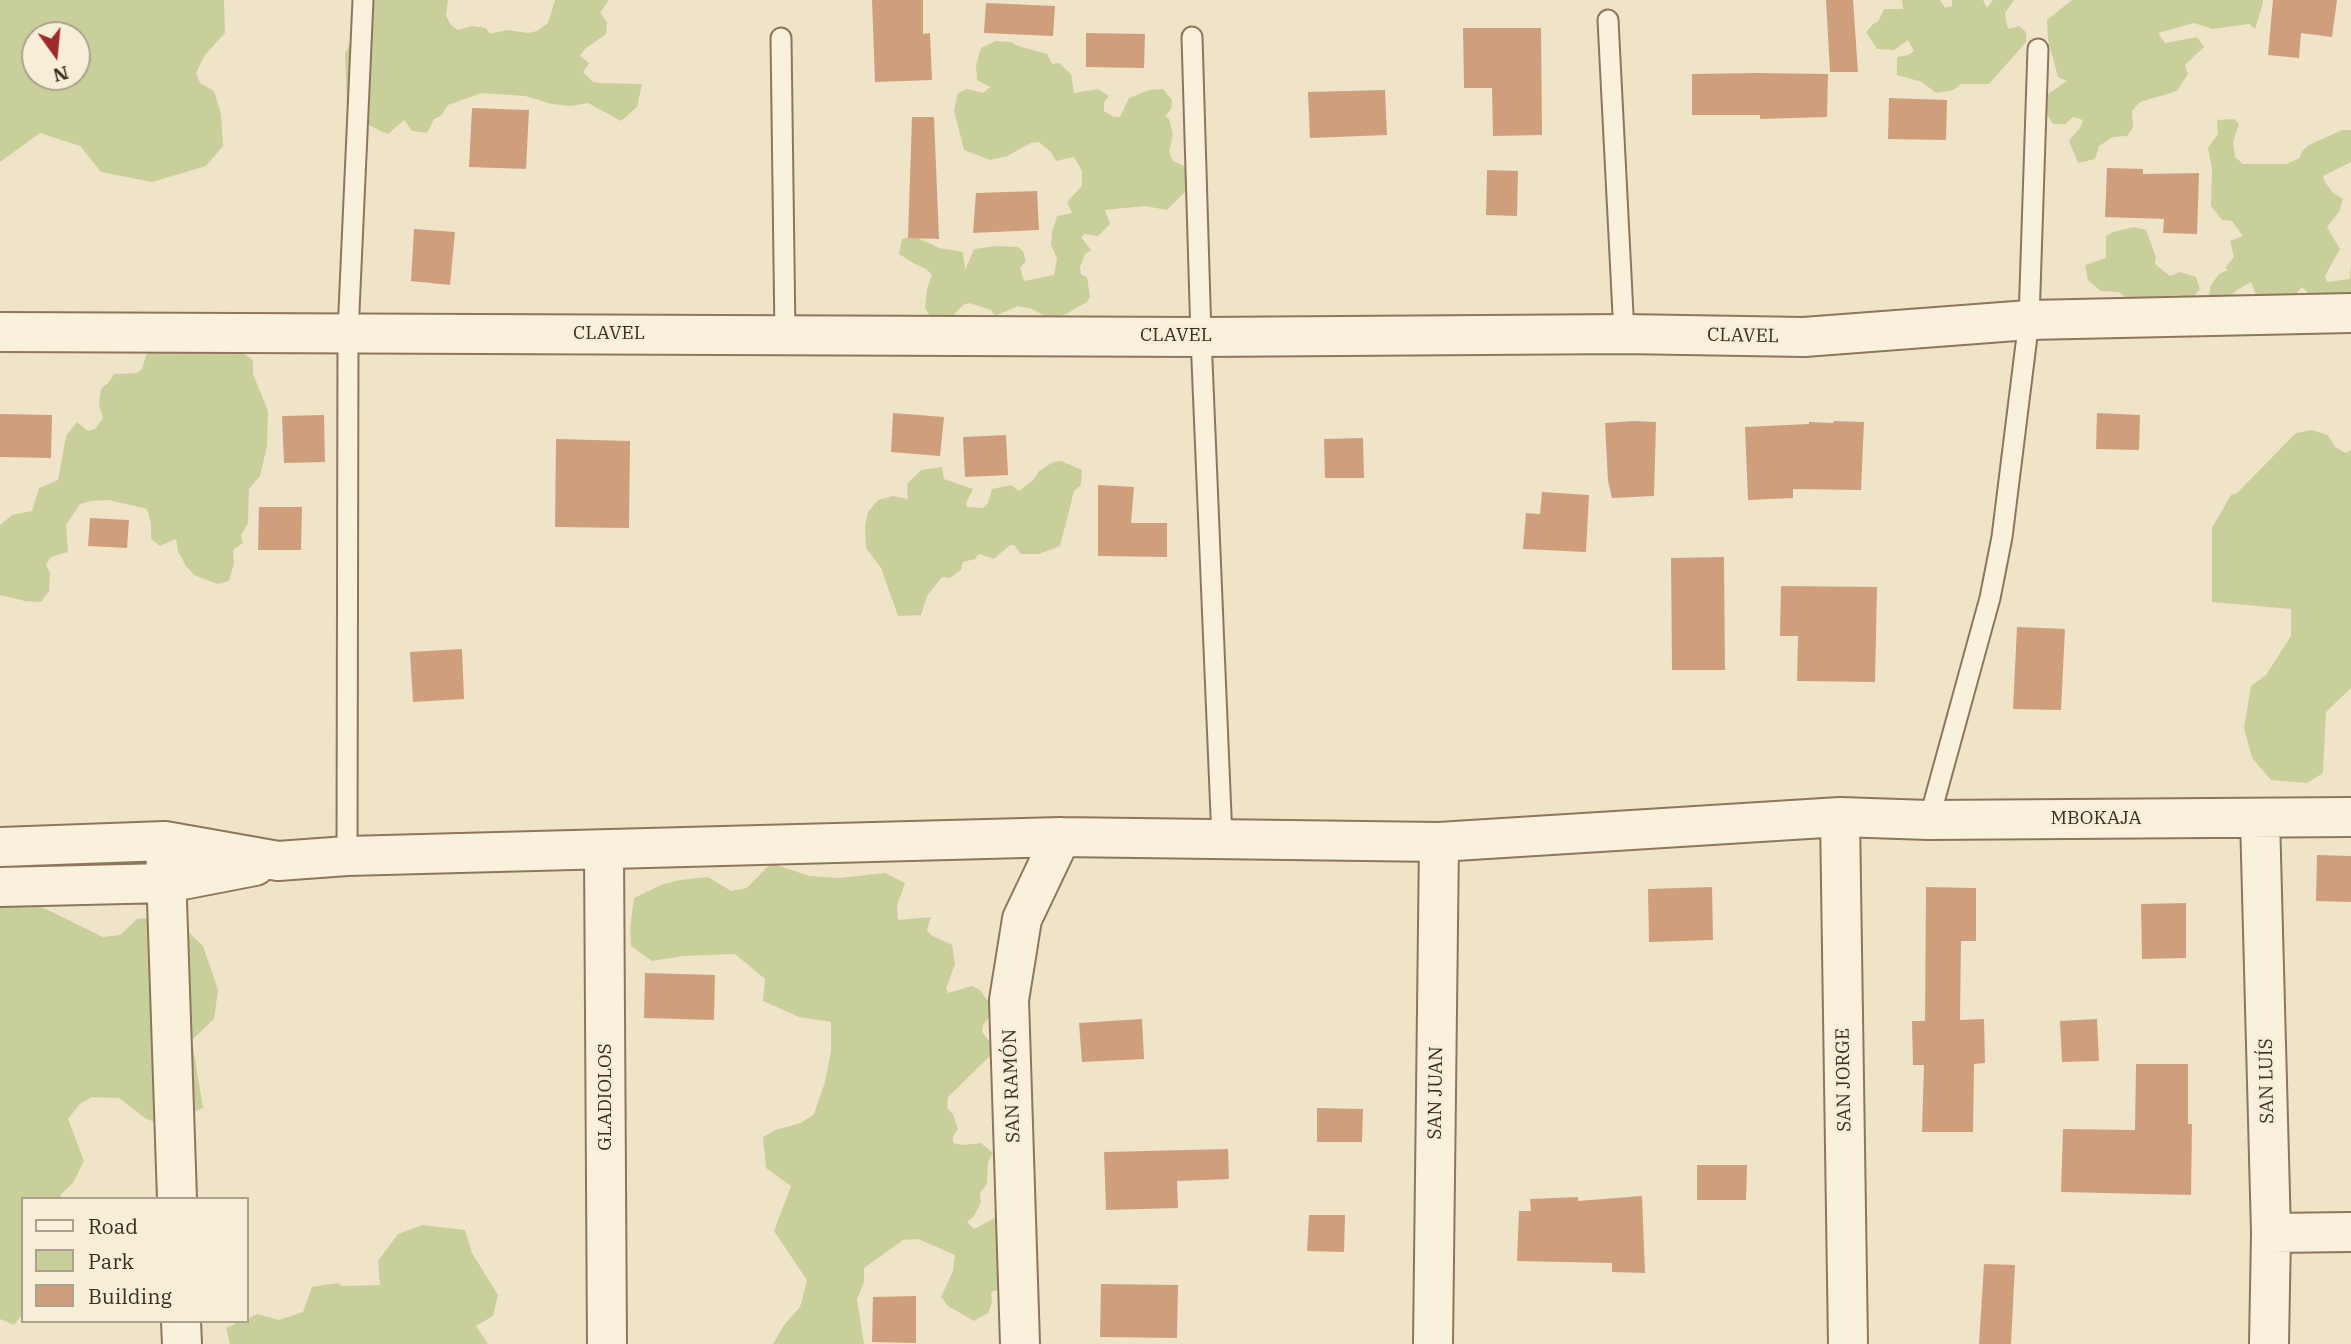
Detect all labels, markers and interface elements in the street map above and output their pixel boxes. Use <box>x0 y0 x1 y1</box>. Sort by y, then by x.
north arrow <box>21 21 91 91</box>
text: N <box>51 61 71 88</box>
street label: CLAVEL <box>573 323 645 345</box>
street label: CLAVEL <box>1707 324 1779 348</box>
street label: CLAVEL <box>1140 325 1212 347</box>
street label: MBOKAJA <box>2051 808 2141 830</box>
street label: SAN JORGE <box>1832 1028 1856 1132</box>
street label: SAN RAMÓN <box>999 1029 1025 1143</box>
street label: SAN LUÍS <box>2255 1038 2279 1124</box>
street label: GLADIOLOS <box>595 1043 617 1151</box>
street label: SAN JUAN <box>1424 1046 1448 1140</box>
legend <box>21 1197 248 1323</box>
text: Road <box>88 1212 138 1240</box>
text: Park <box>88 1247 134 1275</box>
text: Building <box>88 1282 172 1310</box>

